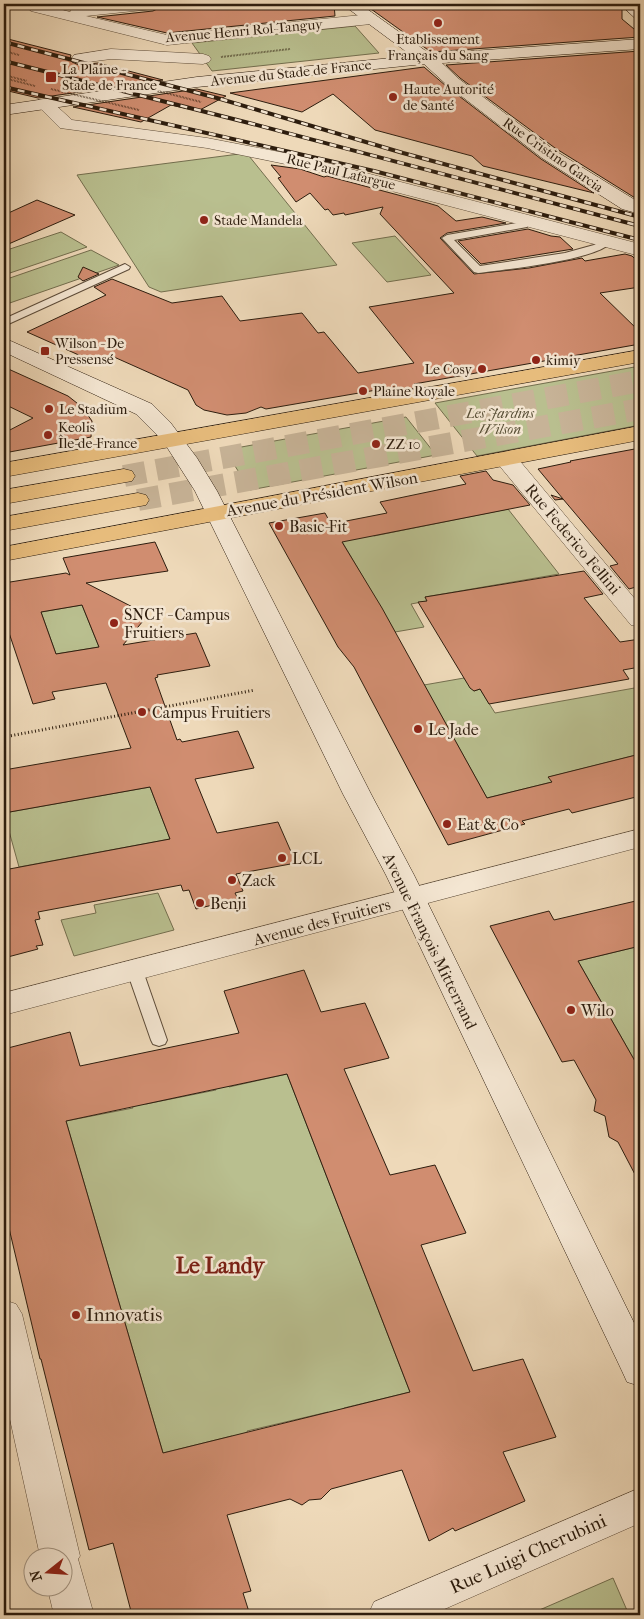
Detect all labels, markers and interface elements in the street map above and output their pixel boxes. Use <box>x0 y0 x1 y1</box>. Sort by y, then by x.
street label: Avenue Henri Rol-Tanguy <box>164 16 324 46</box>
marker: Etablissement Français du Sang <box>432 17 444 29</box>
place label: Etablissement Français du Sang <box>388 31 489 64</box>
street label: Avenue du Stade de France <box>209 56 372 90</box>
place label: La Plaine - Stade de France <box>62 61 157 94</box>
marker: La Plaine - Stade de France <box>44 70 58 84</box>
place label: Haute Autorité de Santé <box>403 81 494 114</box>
marker: Haute Autorité de Santé <box>387 91 399 103</box>
street label: Rue Cristino Garcia <box>500 114 607 196</box>
street label: Rue Paul Lafargue <box>285 150 397 194</box>
place label: Stade Mandela <box>214 212 303 229</box>
marker: Stade Mandela <box>198 214 210 226</box>
place label: Wilson - De Pressensé <box>54 335 124 368</box>
marker: Wilson - De Pressensé <box>39 345 51 357</box>
place label: kimiy <box>546 352 581 369</box>
marker: kimiy <box>530 354 542 366</box>
place label: Le Cosy <box>424 361 473 378</box>
marker: Le Cosy <box>476 363 488 375</box>
place label: Plaine Royale <box>373 383 455 400</box>
marker: Plaine Royale <box>357 385 369 397</box>
place label: Le Stadium <box>59 401 128 418</box>
marker: Le Stadium <box>43 403 55 415</box>
park label: Les Jardins Wilson <box>465 405 535 438</box>
place label: Keolis Île-de-France <box>58 419 137 452</box>
marker: Keolis Île-de-France <box>42 429 54 441</box>
place label: ZZ 10 <box>386 436 421 453</box>
marker: ZZ 10 <box>370 438 382 450</box>
street label: Avenue du Président Wilson <box>224 468 420 520</box>
street label: Rue Federico Fellini <box>521 480 625 598</box>
place label: Basic-Fit <box>289 517 348 536</box>
marker: Basic-Fit <box>273 520 285 532</box>
place label: SNCF - Campus Fruitiers <box>124 605 230 642</box>
marker: SNCF - Campus Fruitiers <box>108 617 120 629</box>
place label: Campus Fruitiers <box>152 703 271 722</box>
marker: Campus Fruitiers <box>136 706 148 718</box>
place label: Le Jade <box>428 720 479 739</box>
marker: Le Jade <box>412 723 424 735</box>
place label: Eat & Co <box>457 815 519 834</box>
marker: Eat & Co <box>441 818 453 830</box>
place label: LCL <box>292 849 322 868</box>
street label: Avenue François Mitterrand <box>379 849 481 1032</box>
marker: LCL <box>276 852 288 864</box>
place label: Zack <box>242 871 276 890</box>
marker: Zack <box>226 874 238 886</box>
place label: Benji <box>210 894 247 913</box>
street label: Avenue des Fruitiers <box>250 895 393 950</box>
marker: Benji <box>194 897 206 909</box>
place label: Wilo <box>580 1001 614 1020</box>
marker: Wilo <box>565 1004 577 1016</box>
district label: Le Landy <box>176 1253 266 1279</box>
place label: Innovatis <box>86 1304 162 1326</box>
marker: Innovatis <box>70 1309 82 1321</box>
street label: Rue Luigi Cherubini <box>446 1509 610 1598</box>
north arrow <box>22 1546 72 1596</box>
text: N <box>26 1568 46 1583</box>

